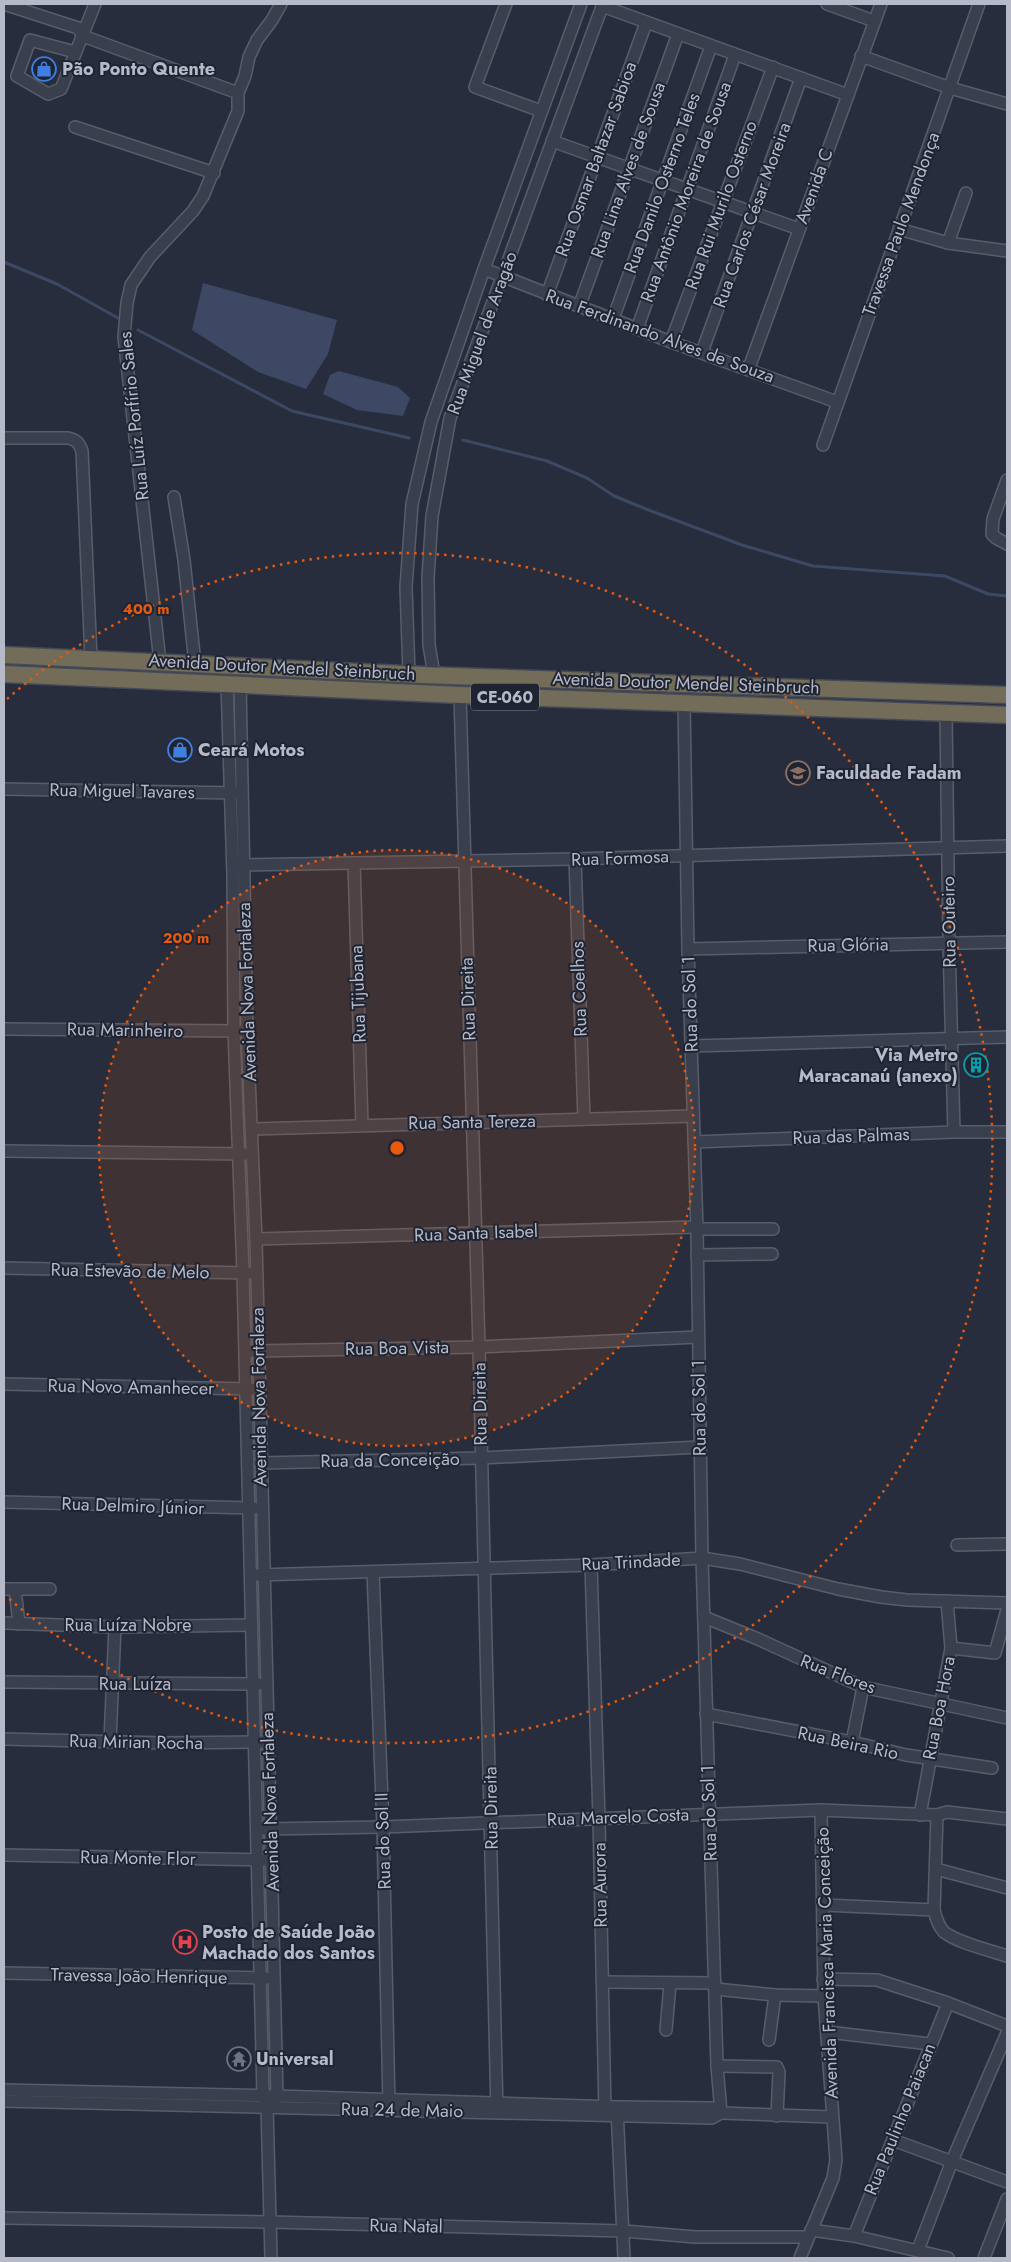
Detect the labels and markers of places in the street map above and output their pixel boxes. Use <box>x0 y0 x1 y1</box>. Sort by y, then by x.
shop icon: Pão Ponto Quente <box>31 56 57 82</box>
place label: Pão Ponto Quente <box>62 56 215 82</box>
shop icon: Ceará Motos <box>167 737 193 763</box>
place label: Ceará Motos <box>198 737 304 763</box>
school or university icon: Faculdade Fadam <box>785 760 811 786</box>
place label: Faculdade Fadam <box>816 760 962 786</box>
place label: Via Metro Maracanaú (anexo) <box>798 1042 958 1089</box>
building icon: Via Metro Maracanaú (anexo) <box>963 1052 989 1078</box>
centre of rings <box>388 1139 406 1157</box>
place label: Posto de Saúde João Machado dos Santos <box>202 1919 376 1966</box>
hospital icon: Posto de Saúde João Machado dos Santos <box>172 1929 198 1955</box>
temple icon: Universal <box>226 2046 252 2072</box>
place label: Universal <box>256 2046 334 2072</box>

